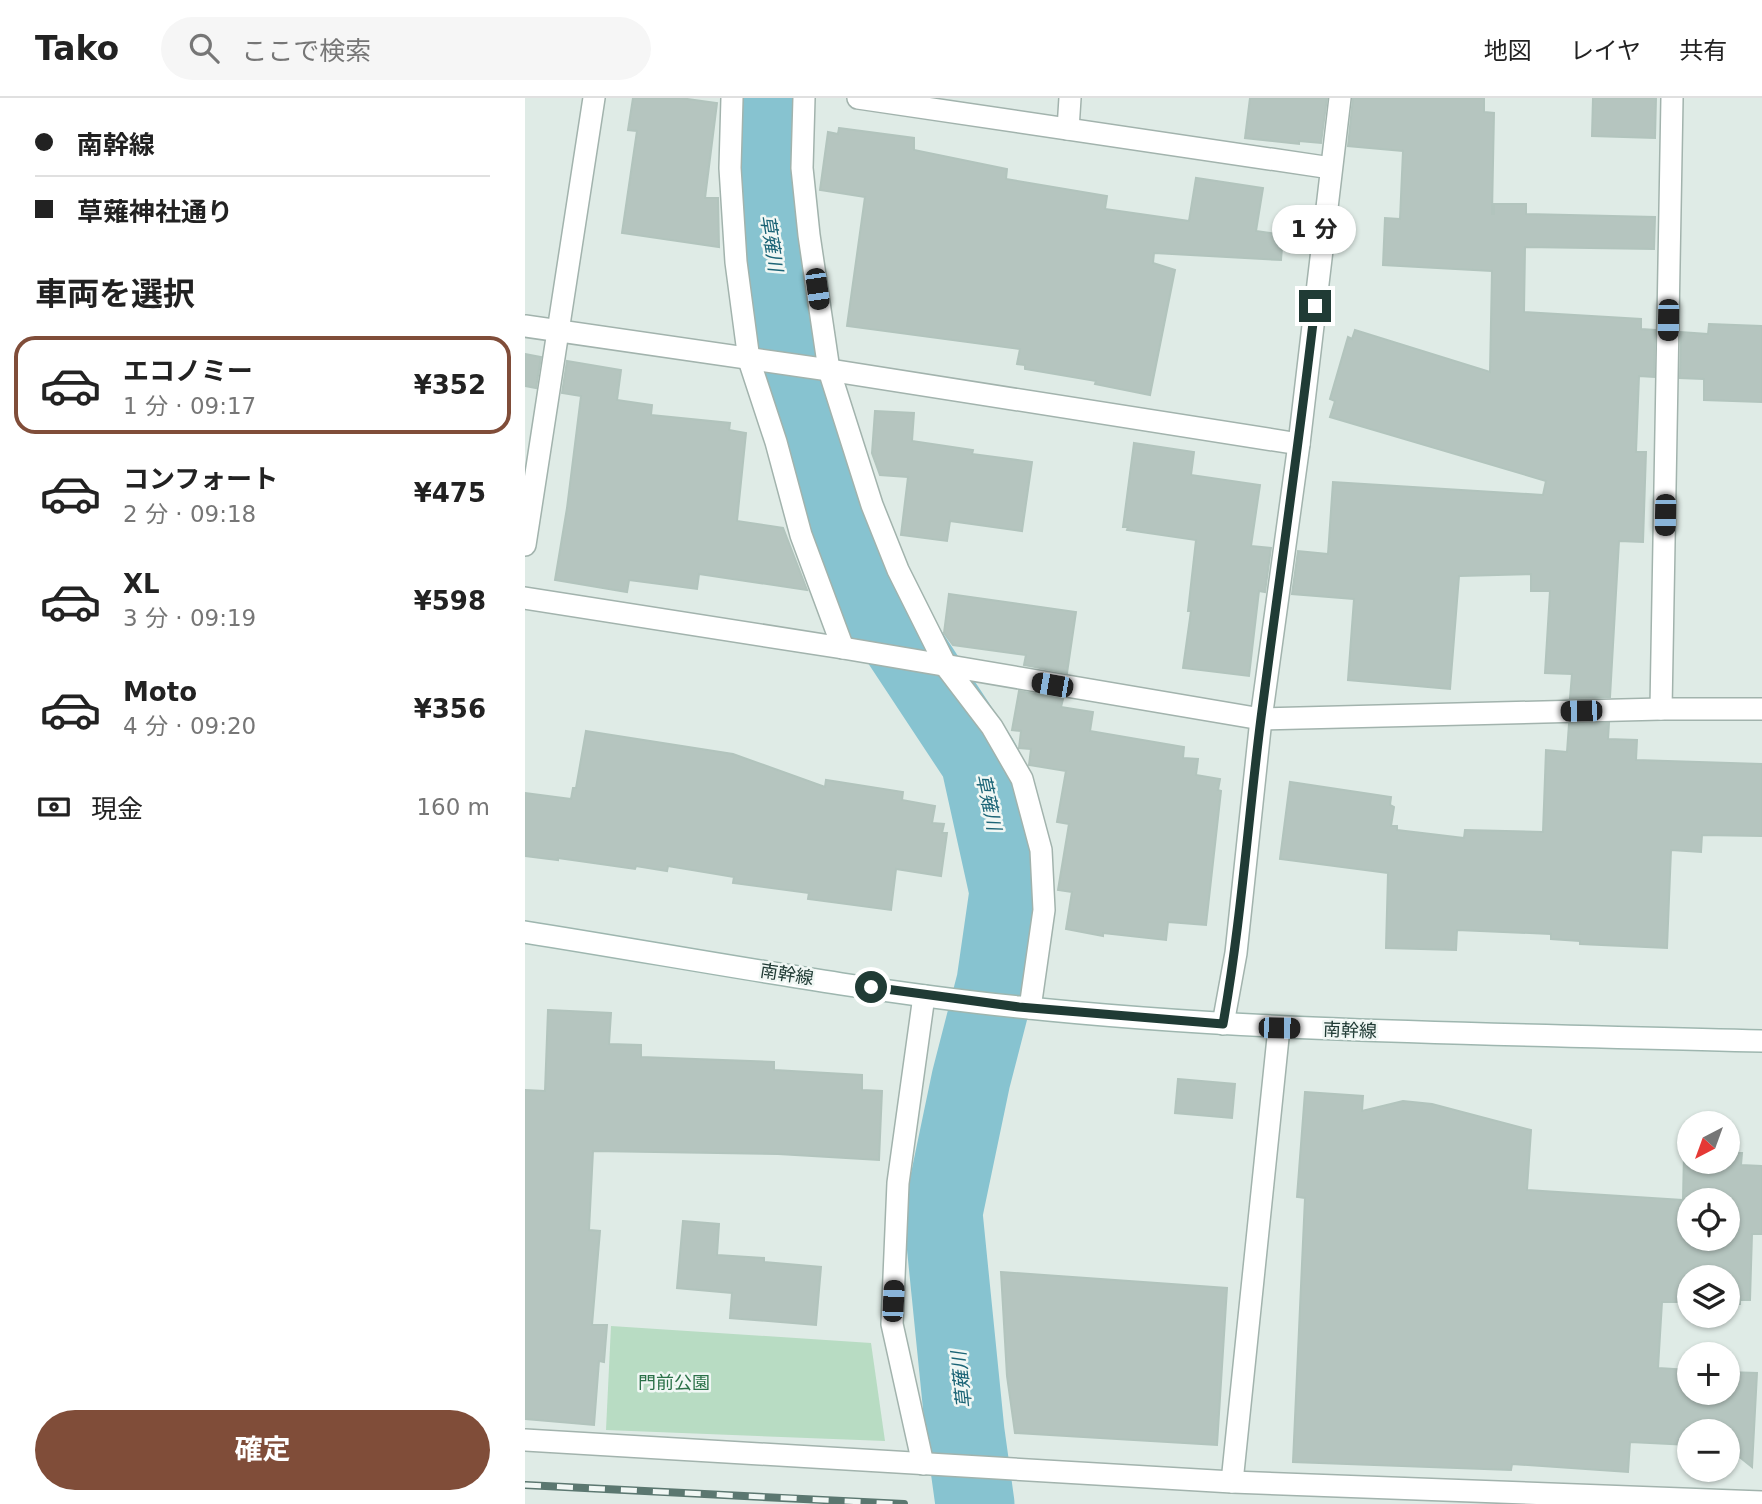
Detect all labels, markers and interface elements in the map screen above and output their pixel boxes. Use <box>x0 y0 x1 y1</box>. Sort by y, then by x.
search box <box>161 17 651 80</box>
text: Tako <box>35 29 119 68</box>
icon: search <box>185 29 223 67</box>
text: ここで検索 <box>241 36 371 66</box>
text: 地図 <box>1484 37 1532 65</box>
text: レイヤ <box>1570 37 1641 65</box>
text: 共有 <box>1679 37 1727 65</box>
text: 南幹線 <box>77 130 155 160</box>
text: 草薙神社通り <box>77 197 233 227</box>
callout: 1 分 <box>1273 204 1357 254</box>
water label: 草薙川 <box>757 213 788 275</box>
text: 1 分 <box>1290 216 1338 242</box>
car <box>804 267 831 311</box>
text: 車両を選択 <box>35 275 195 313</box>
route end <box>1299 290 1331 322</box>
car <box>1658 299 1679 341</box>
icon: car <box>39 354 102 417</box>
text: エコノミー <box>123 356 253 386</box>
text: ¥352 <box>414 370 486 400</box>
text: 1 分 · 09:17 <box>123 393 256 419</box>
icon: car <box>39 462 102 525</box>
text: コンフォート <box>123 464 278 494</box>
text: ¥475 <box>414 478 486 508</box>
car <box>1655 494 1676 536</box>
text: 2 分 · 09:18 <box>123 501 256 527</box>
text: XL <box>123 569 160 599</box>
icon: car <box>39 570 102 633</box>
text: ¥598 <box>414 586 486 616</box>
text: 3 分 · 09:19 <box>123 605 256 631</box>
car <box>1030 671 1075 699</box>
text: Moto <box>123 677 197 707</box>
icon: car <box>39 678 102 741</box>
text: ¥356 <box>414 694 486 724</box>
car <box>1560 700 1603 722</box>
text: 4 分 · 09:20 <box>123 713 256 739</box>
water label: 草薙川 <box>972 772 1006 834</box>
icon: cash <box>35 788 73 826</box>
text: 現金 <box>91 794 143 824</box>
text: 160 m <box>416 794 490 820</box>
street label: 南幹線 <box>759 959 815 989</box>
route start <box>855 971 887 1003</box>
car <box>1258 1017 1301 1039</box>
street label: 南幹線 <box>1323 1019 1377 1041</box>
north arrow <box>1677 1111 1739 1174</box>
map controls <box>1677 1111 1740 1482</box>
button: locate <box>1677 1188 1740 1251</box>
button: layers <box>1677 1265 1740 1328</box>
car <box>882 1279 905 1323</box>
button: + <box>1677 1342 1740 1405</box>
water label: 草薙川 <box>947 1349 975 1410</box>
park label: 門前公園 <box>638 1372 710 1393</box>
button: 確定 <box>35 1410 490 1490</box>
button: − <box>1677 1419 1740 1482</box>

